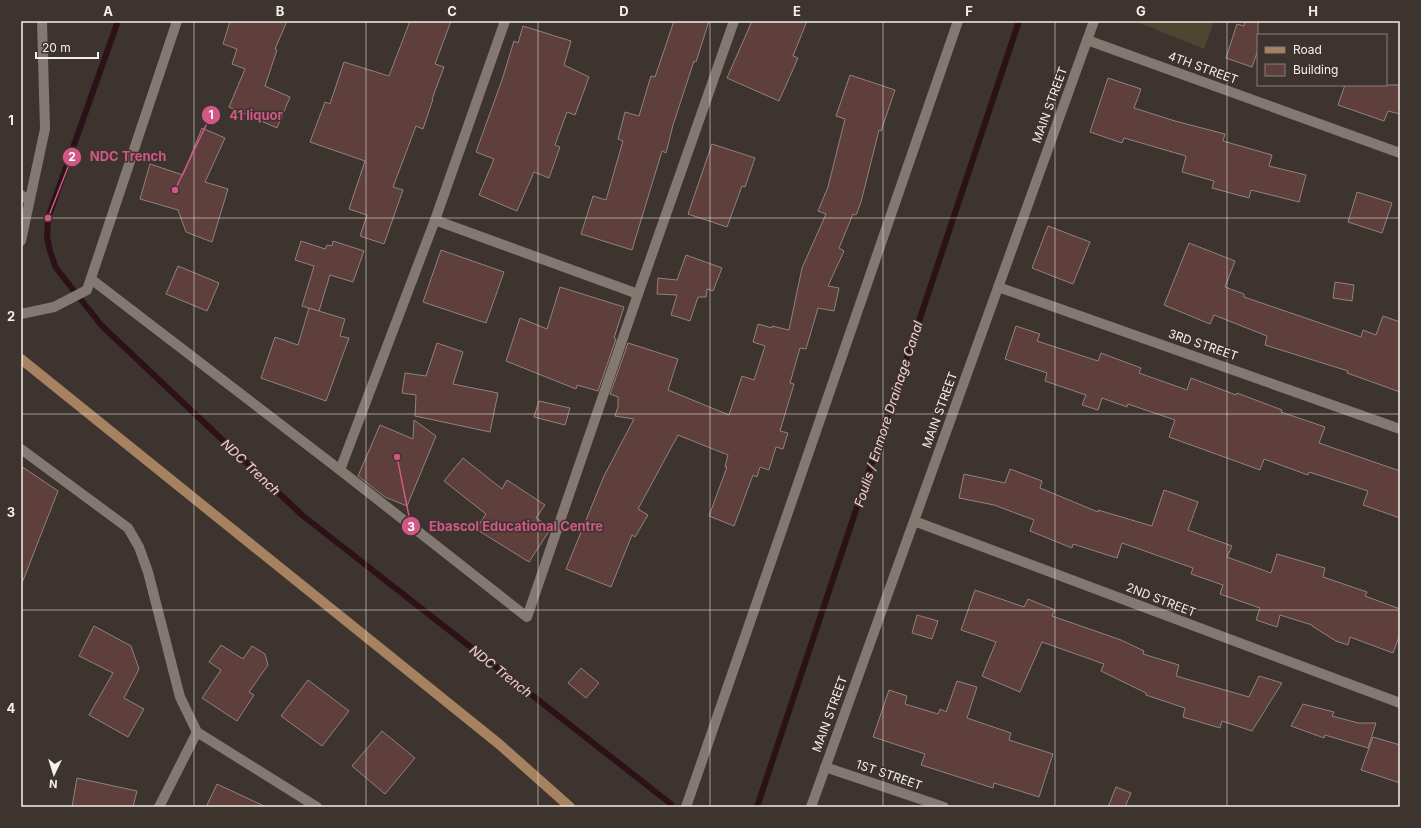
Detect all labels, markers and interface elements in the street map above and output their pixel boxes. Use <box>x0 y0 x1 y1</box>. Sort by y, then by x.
text: A <box>103 3 113 19</box>
text: B <box>276 3 285 19</box>
text: C <box>447 3 457 19</box>
text: D <box>619 3 629 19</box>
text: E <box>793 3 801 19</box>
text: F <box>965 3 973 19</box>
text: G <box>1136 3 1146 19</box>
text: H <box>1308 3 1318 19</box>
scale bar <box>36 34 98 60</box>
legend <box>1257 34 1387 86</box>
text: 20 m <box>42 40 71 55</box>
text: Road <box>1293 42 1322 57</box>
street label: 4TH STREET <box>1166 48 1240 87</box>
text: Building <box>1293 62 1338 77</box>
street label: MAIN STREET <box>1029 64 1070 145</box>
callout: 41 liquor <box>201 103 290 128</box>
text: 1 <box>208 107 214 122</box>
text: 41 liquor <box>229 107 283 123</box>
text: 1 <box>8 112 14 128</box>
callout: NDC Trench <box>62 144 174 169</box>
text: NDC Trench <box>90 148 166 164</box>
text: 2 <box>68 149 76 164</box>
text: 2 <box>7 308 15 324</box>
water label: Foulis / Enmore Drainage Canal <box>850 318 926 509</box>
street label: 3RD STREET <box>1166 326 1240 364</box>
street label: MAIN STREET <box>919 369 960 450</box>
water label: NDC Trench <box>218 436 284 499</box>
text: 3 <box>7 504 15 520</box>
callout: Ebascol Educational Centre <box>401 514 611 539</box>
text: Ebascol Educational Centre <box>429 518 603 534</box>
text: 3 <box>407 519 415 534</box>
street label: 2ND STREET <box>1124 579 1199 620</box>
water label: NDC Trench <box>467 642 536 701</box>
street label: MAIN STREET <box>809 673 850 754</box>
text: 4 <box>7 700 16 716</box>
north arrow <box>34 754 74 794</box>
street label: 1ST STREET <box>854 756 924 793</box>
text: N <box>49 777 58 791</box>

